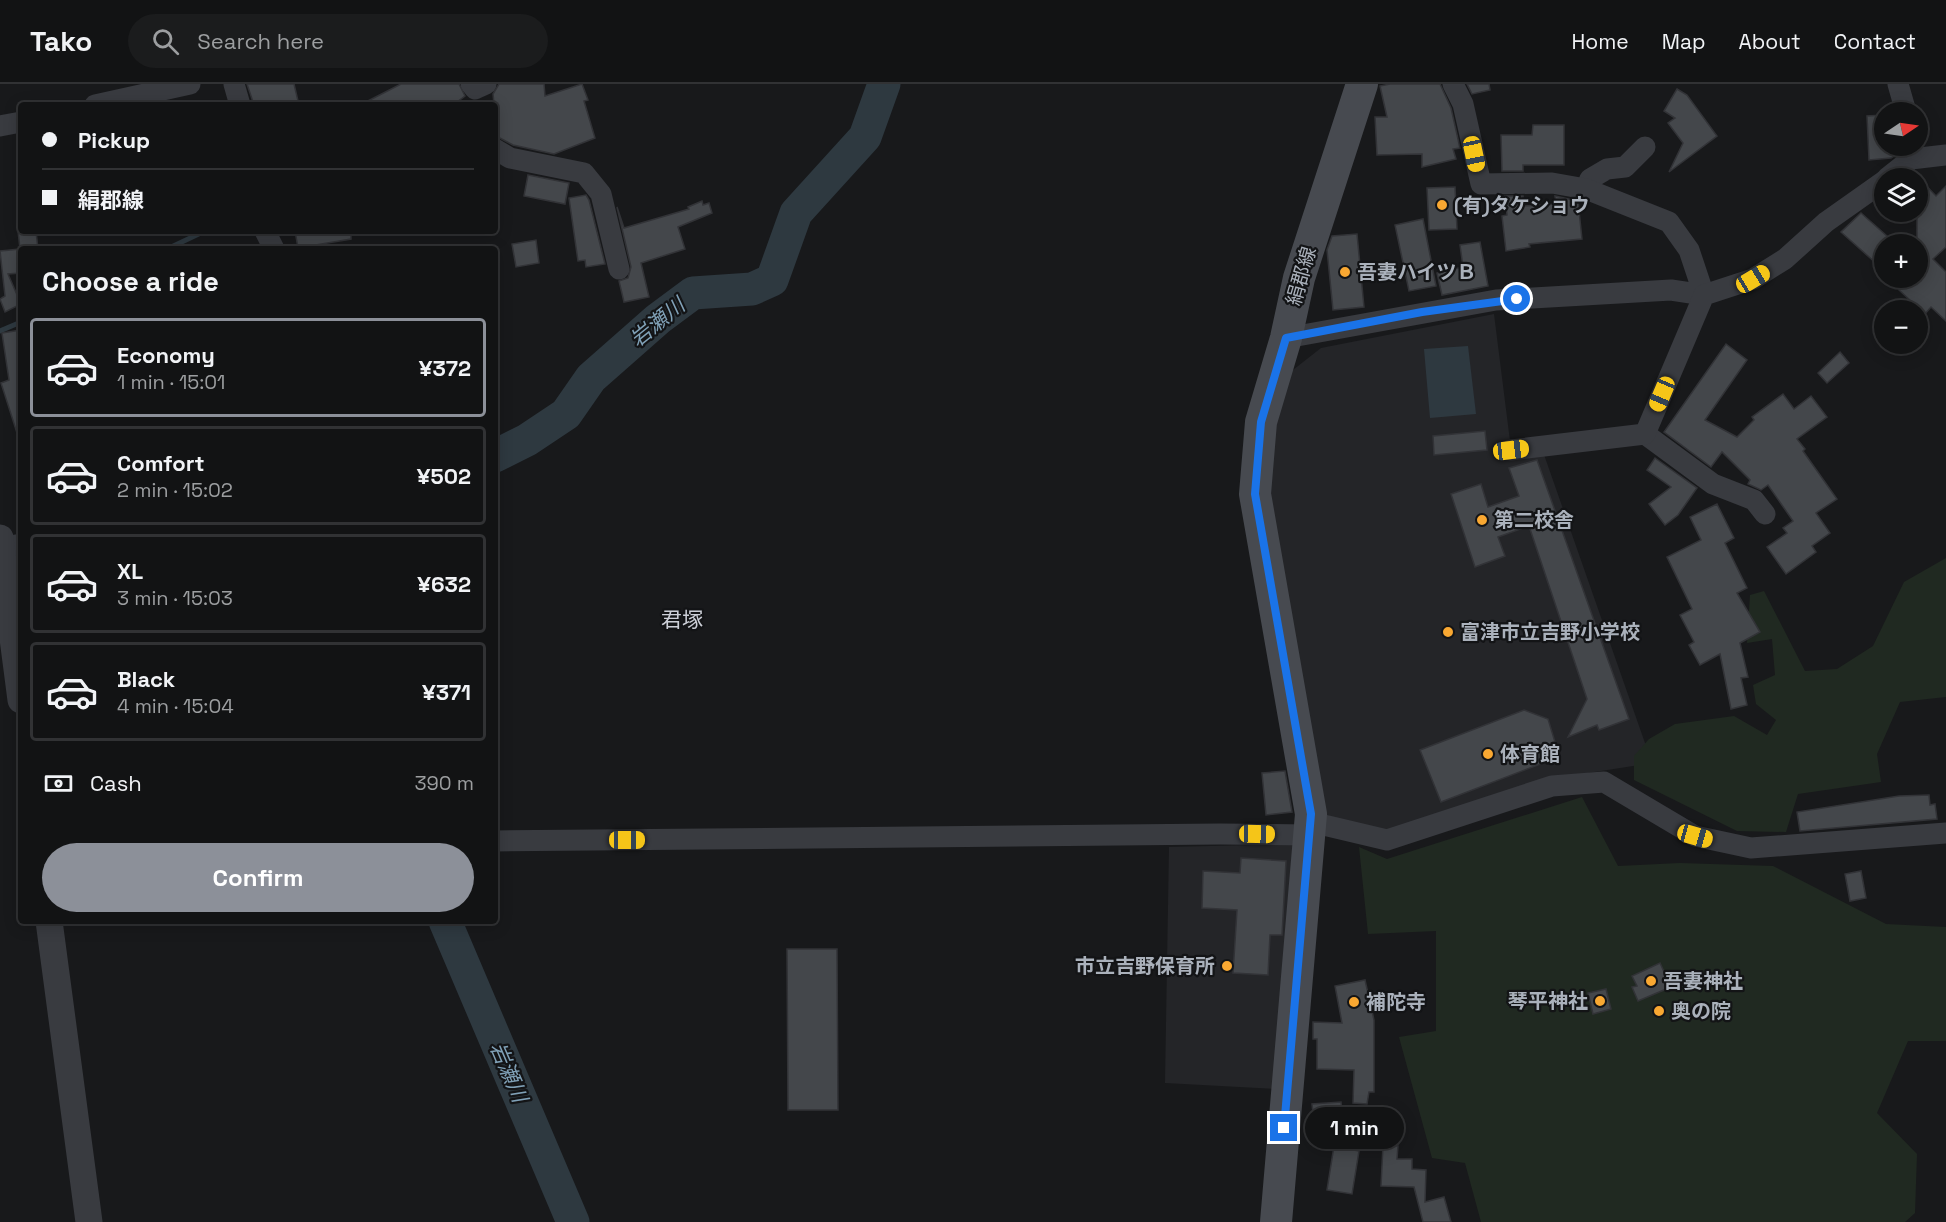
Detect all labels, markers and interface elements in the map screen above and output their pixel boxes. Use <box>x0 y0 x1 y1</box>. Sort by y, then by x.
search box <box>128 14 548 68</box>
text: Tako <box>30 23 92 59</box>
icon: search <box>149 25 182 58</box>
text: Search here <box>197 27 324 55</box>
text: Home <box>1571 28 1629 55</box>
text: Map <box>1662 28 1706 55</box>
text: About <box>1739 28 1801 55</box>
text: Contact <box>1834 28 1916 55</box>
north arrow <box>1874 102 1928 156</box>
map controls <box>1874 102 1928 354</box>
text: Pickup <box>78 126 150 154</box>
car <box>1461 135 1487 173</box>
button: layers <box>1874 168 1928 222</box>
text: 絹郡線 <box>78 186 144 214</box>
place label: (有)タケショウ <box>1454 192 1590 218</box>
marker: (有)タケショウ <box>1435 198 1449 212</box>
button: + <box>1874 234 1928 288</box>
street label: 絹郡線 <box>1280 244 1322 308</box>
place label: 吾妻ハイツＢ <box>1357 259 1477 285</box>
car <box>1733 262 1773 296</box>
text: Choose a ride <box>42 264 219 299</box>
marker: 吾妻ハイツＢ <box>1338 265 1352 279</box>
route start <box>1503 285 1530 312</box>
water label: 岩瀬川 <box>624 290 692 352</box>
button: − <box>1874 300 1928 354</box>
icon: car <box>45 341 99 395</box>
text: Economy <box>117 341 215 369</box>
text: ¥372 <box>419 354 471 382</box>
text: 1 min · 15:01 <box>117 369 225 395</box>
car <box>1647 374 1677 414</box>
car <box>1492 439 1530 461</box>
icon: car <box>45 449 99 503</box>
text: Comfort <box>117 449 205 477</box>
text: ¥502 <box>417 462 471 490</box>
text: 2 min · 15:02 <box>117 477 233 503</box>
place label: 第二校舎 <box>1494 507 1574 533</box>
marker: 第二校舎 <box>1475 513 1489 527</box>
icon: car <box>45 557 99 611</box>
text: XL <box>117 557 143 585</box>
text: ¥632 <box>417 570 471 598</box>
text: 3 min · 15:03 <box>117 585 233 611</box>
district label: 君塚 <box>661 606 703 633</box>
place label: 富津市立吉野小学校 <box>1460 619 1640 645</box>
marker: 富津市立吉野小学校 <box>1441 625 1455 639</box>
icon: car <box>45 665 99 719</box>
text: Black <box>117 665 175 693</box>
text: ¥371 <box>422 678 471 706</box>
text: 4 min · 15:04 <box>117 693 234 719</box>
place label: 体育館 <box>1500 741 1560 767</box>
marker: 体育館 <box>1481 747 1495 761</box>
icon: cash <box>42 767 75 800</box>
text: Cash <box>90 769 142 797</box>
text: 390 m <box>415 770 474 796</box>
car <box>1675 822 1715 850</box>
car <box>1239 825 1275 843</box>
car <box>609 831 645 849</box>
button: Confirm <box>42 843 474 912</box>
place label: 市立吉野保育所 <box>1075 953 1215 979</box>
marker: 市立吉野保育所 <box>1220 959 1234 973</box>
place label: 吾妻神社 <box>1663 968 1743 994</box>
marker: 吾妻神社 <box>1644 974 1658 988</box>
place label: 琴平神社 <box>1508 988 1588 1014</box>
place label: 補陀寺 <box>1366 989 1426 1015</box>
marker: 琴平神社 <box>1593 994 1607 1008</box>
marker: 補陀寺 <box>1347 995 1361 1009</box>
place label: 奥の院 <box>1671 998 1731 1024</box>
marker: 奥の院 <box>1652 1004 1666 1018</box>
water label: 岩瀬川 <box>484 1038 535 1108</box>
callout: 1 min <box>1305 1107 1404 1149</box>
route end <box>1270 1114 1297 1141</box>
text: 1 min <box>1330 1115 1379 1141</box>

